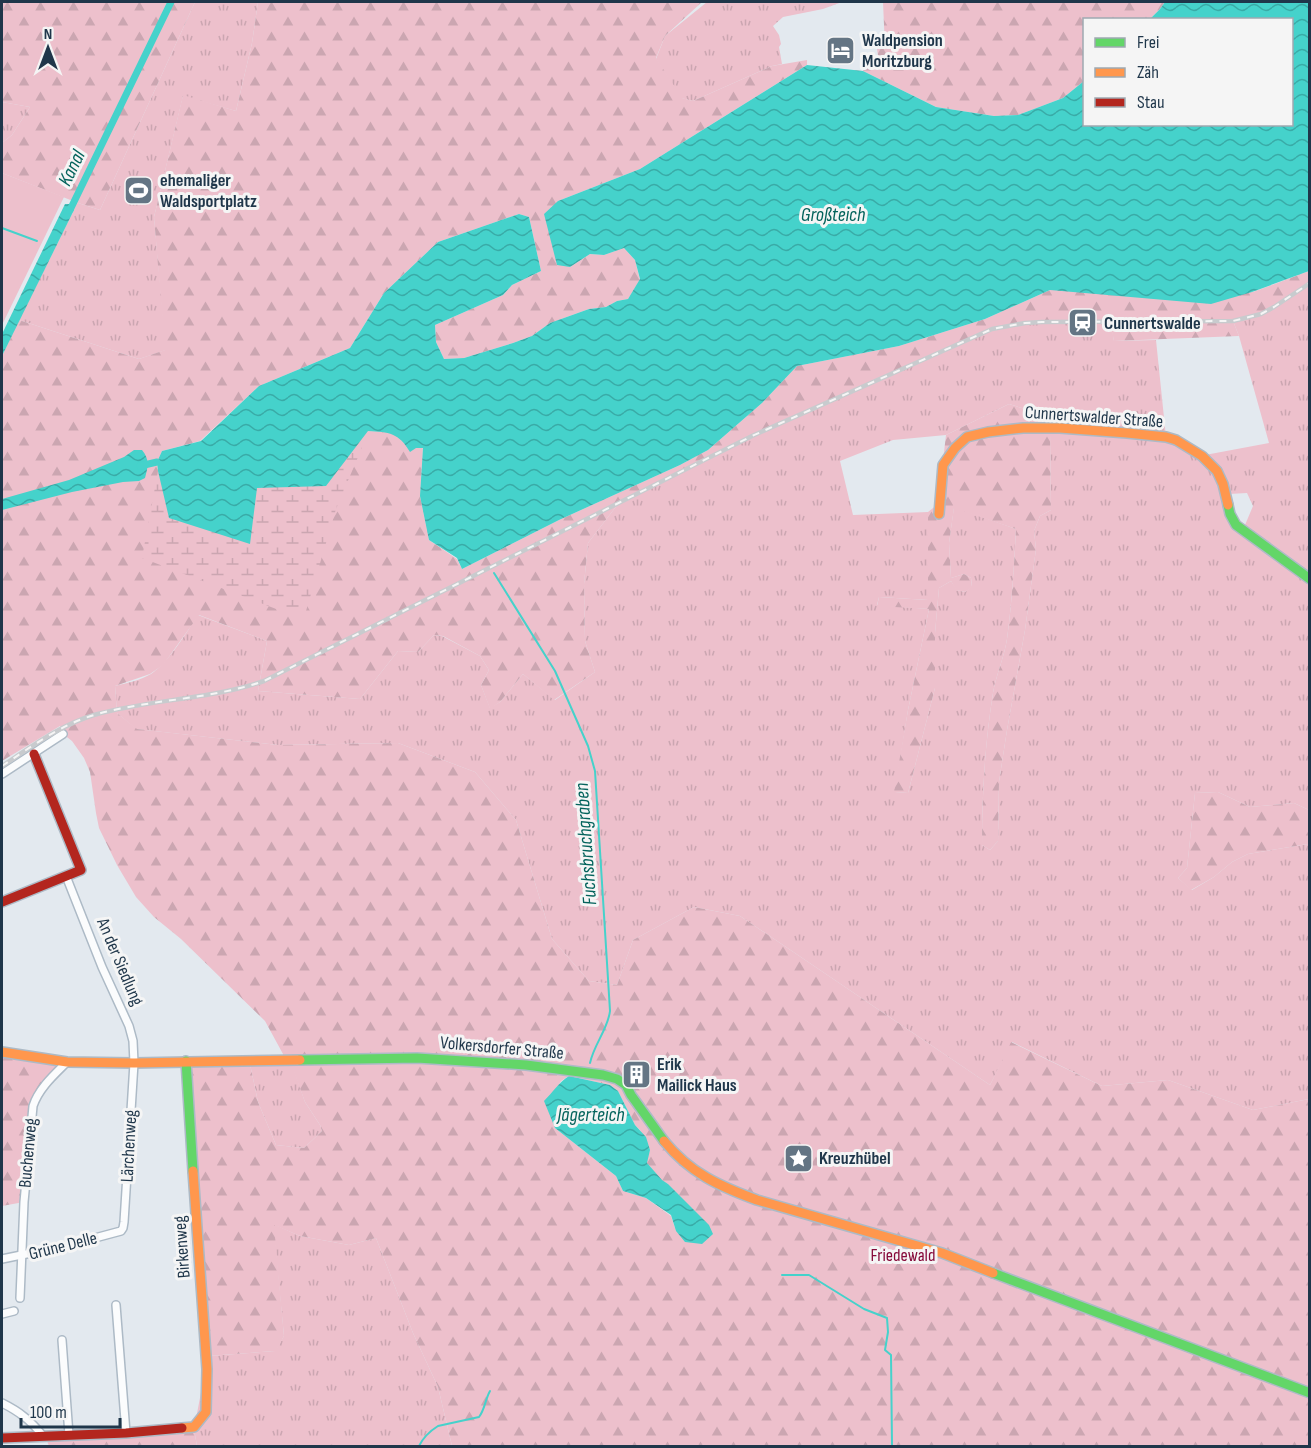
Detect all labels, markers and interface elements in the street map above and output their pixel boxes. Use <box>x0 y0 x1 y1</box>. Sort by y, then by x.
north arrow <box>18 18 78 78</box>
legend <box>1083 18 1293 126</box>
text: N <box>44 25 52 44</box>
place label: Waldpension Moritzburg <box>862 30 943 72</box>
text: Frei <box>1137 32 1159 53</box>
hotel icon: Waldpension Moritzburg <box>825 34 857 66</box>
text: Zäh <box>1137 62 1159 83</box>
text: Stau <box>1137 92 1165 113</box>
water label: Kanal <box>53 145 91 190</box>
place label: ehemaliger Waldsportplatz <box>160 170 257 212</box>
sports icon: ehemaliger Waldsportplatz <box>123 174 155 206</box>
water label: Großteich <box>801 203 865 227</box>
station icon: Cunnertswalde <box>1067 307 1099 339</box>
place label: Cunnertswalde <box>1104 313 1201 334</box>
street label: Cunnertswalder Straße <box>1024 402 1164 432</box>
water label: Fuchsbruchgraben <box>570 782 602 906</box>
street label: An der Siedlung <box>92 914 148 1009</box>
street label: Volkersdorfer Straße <box>439 1032 565 1064</box>
place label: Erik Mailick Haus <box>657 1054 737 1096</box>
building icon: Erik Mailick Haus <box>620 1058 652 1090</box>
water label: Jägerteich <box>556 1103 625 1127</box>
street label: Lärchenweg <box>117 1109 141 1183</box>
street label: Buchenweg <box>14 1117 42 1189</box>
place icon: Kreuzhübel <box>782 1142 814 1174</box>
place label: Kreuzhübel <box>819 1148 891 1169</box>
street label: Birkenweg <box>169 1215 195 1279</box>
street label: Grüne Delle <box>27 1227 99 1265</box>
park label: Friedewald <box>871 1245 935 1266</box>
scale bar <box>21 1391 120 1429</box>
text: 100 m <box>30 1402 67 1423</box>

